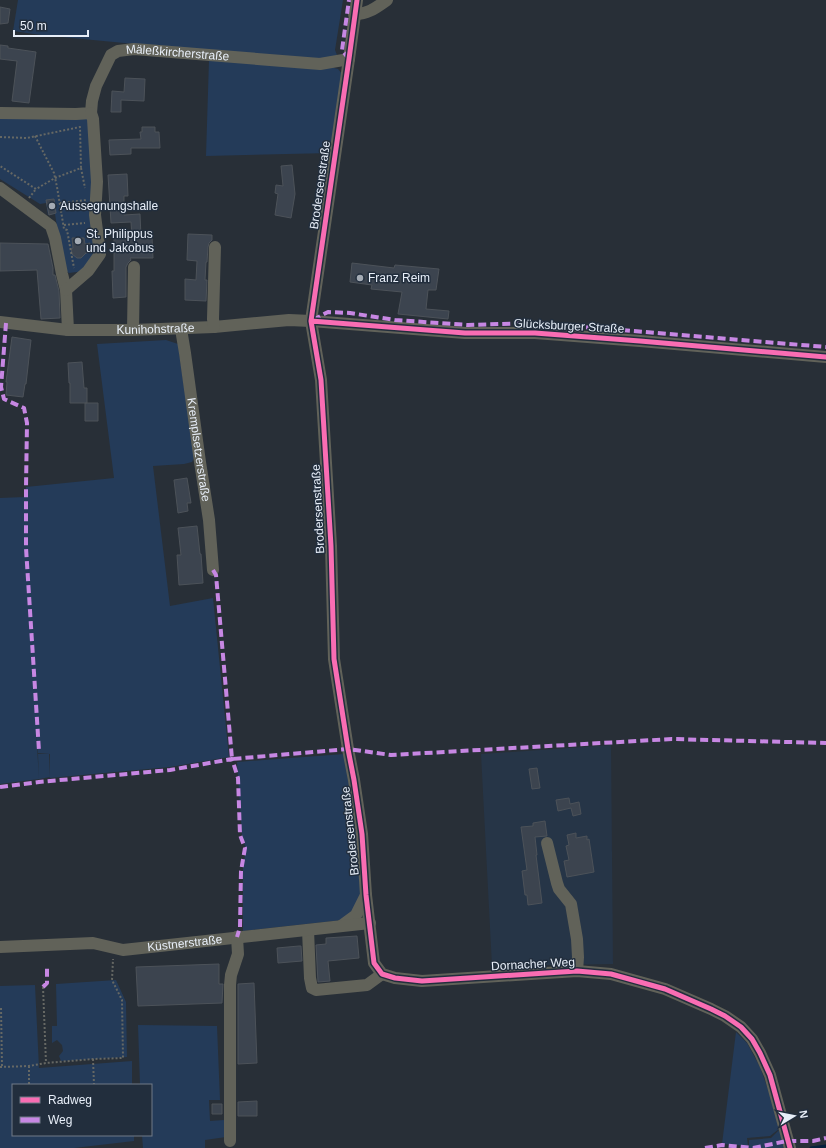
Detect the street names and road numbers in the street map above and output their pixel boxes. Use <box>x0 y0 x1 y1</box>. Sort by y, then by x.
street label: Mäleßkircherstraße <box>125 42 230 64</box>
street label: Brodersenstraße <box>307 139 333 230</box>
street label: Glücksburger Straße <box>513 316 625 336</box>
street label: Kunihohstraße <box>116 321 195 337</box>
street label: Kremplsetzerstraße <box>184 397 213 503</box>
street label: Brodersenstraße <box>309 464 327 554</box>
street label: Brodersenstraße <box>338 786 362 876</box>
street label: Küstnerstraße <box>146 932 223 954</box>
street label: Dornacher Weg <box>491 955 575 973</box>

